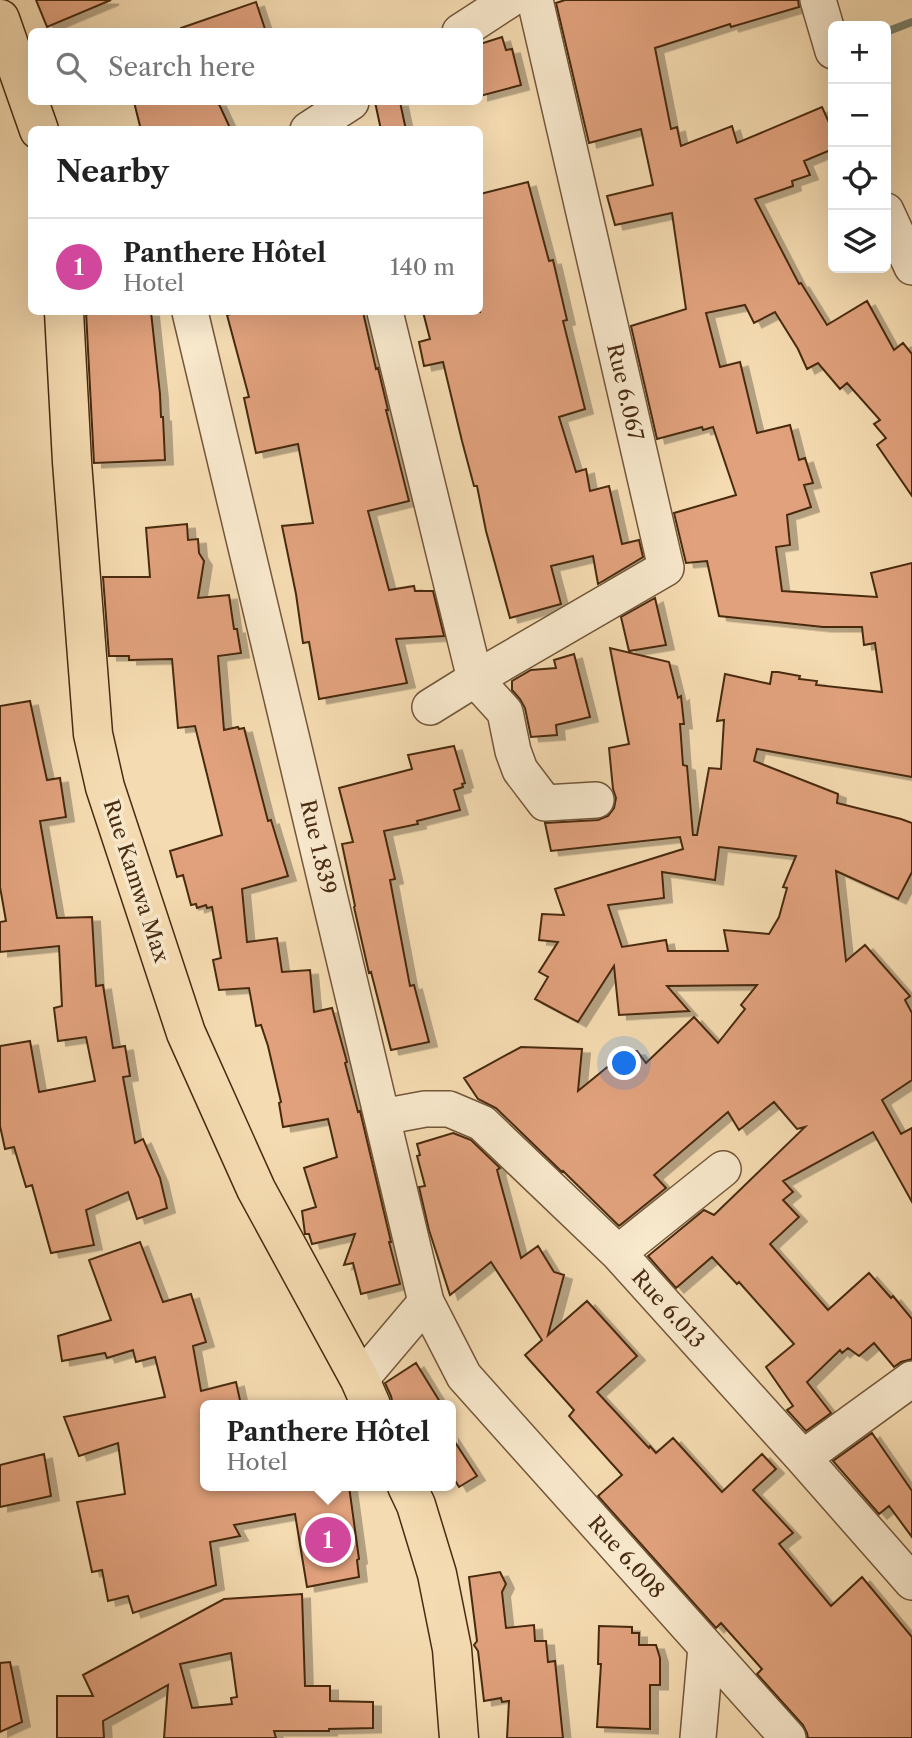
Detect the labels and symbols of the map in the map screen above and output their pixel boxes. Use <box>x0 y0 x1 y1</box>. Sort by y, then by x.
street label: Rue 6.067 <box>602 341 649 443</box>
street label: Rue Kamwa Max <box>98 796 175 966</box>
street label: Rue 1.839 <box>295 797 341 897</box>
your location <box>607 1046 641 1080</box>
street label: Rue 6.013 <box>627 1264 710 1353</box>
street label: Rue 6.008 <box>583 1510 670 1603</box>
pin: 1 <box>305 1514 351 1566</box>

